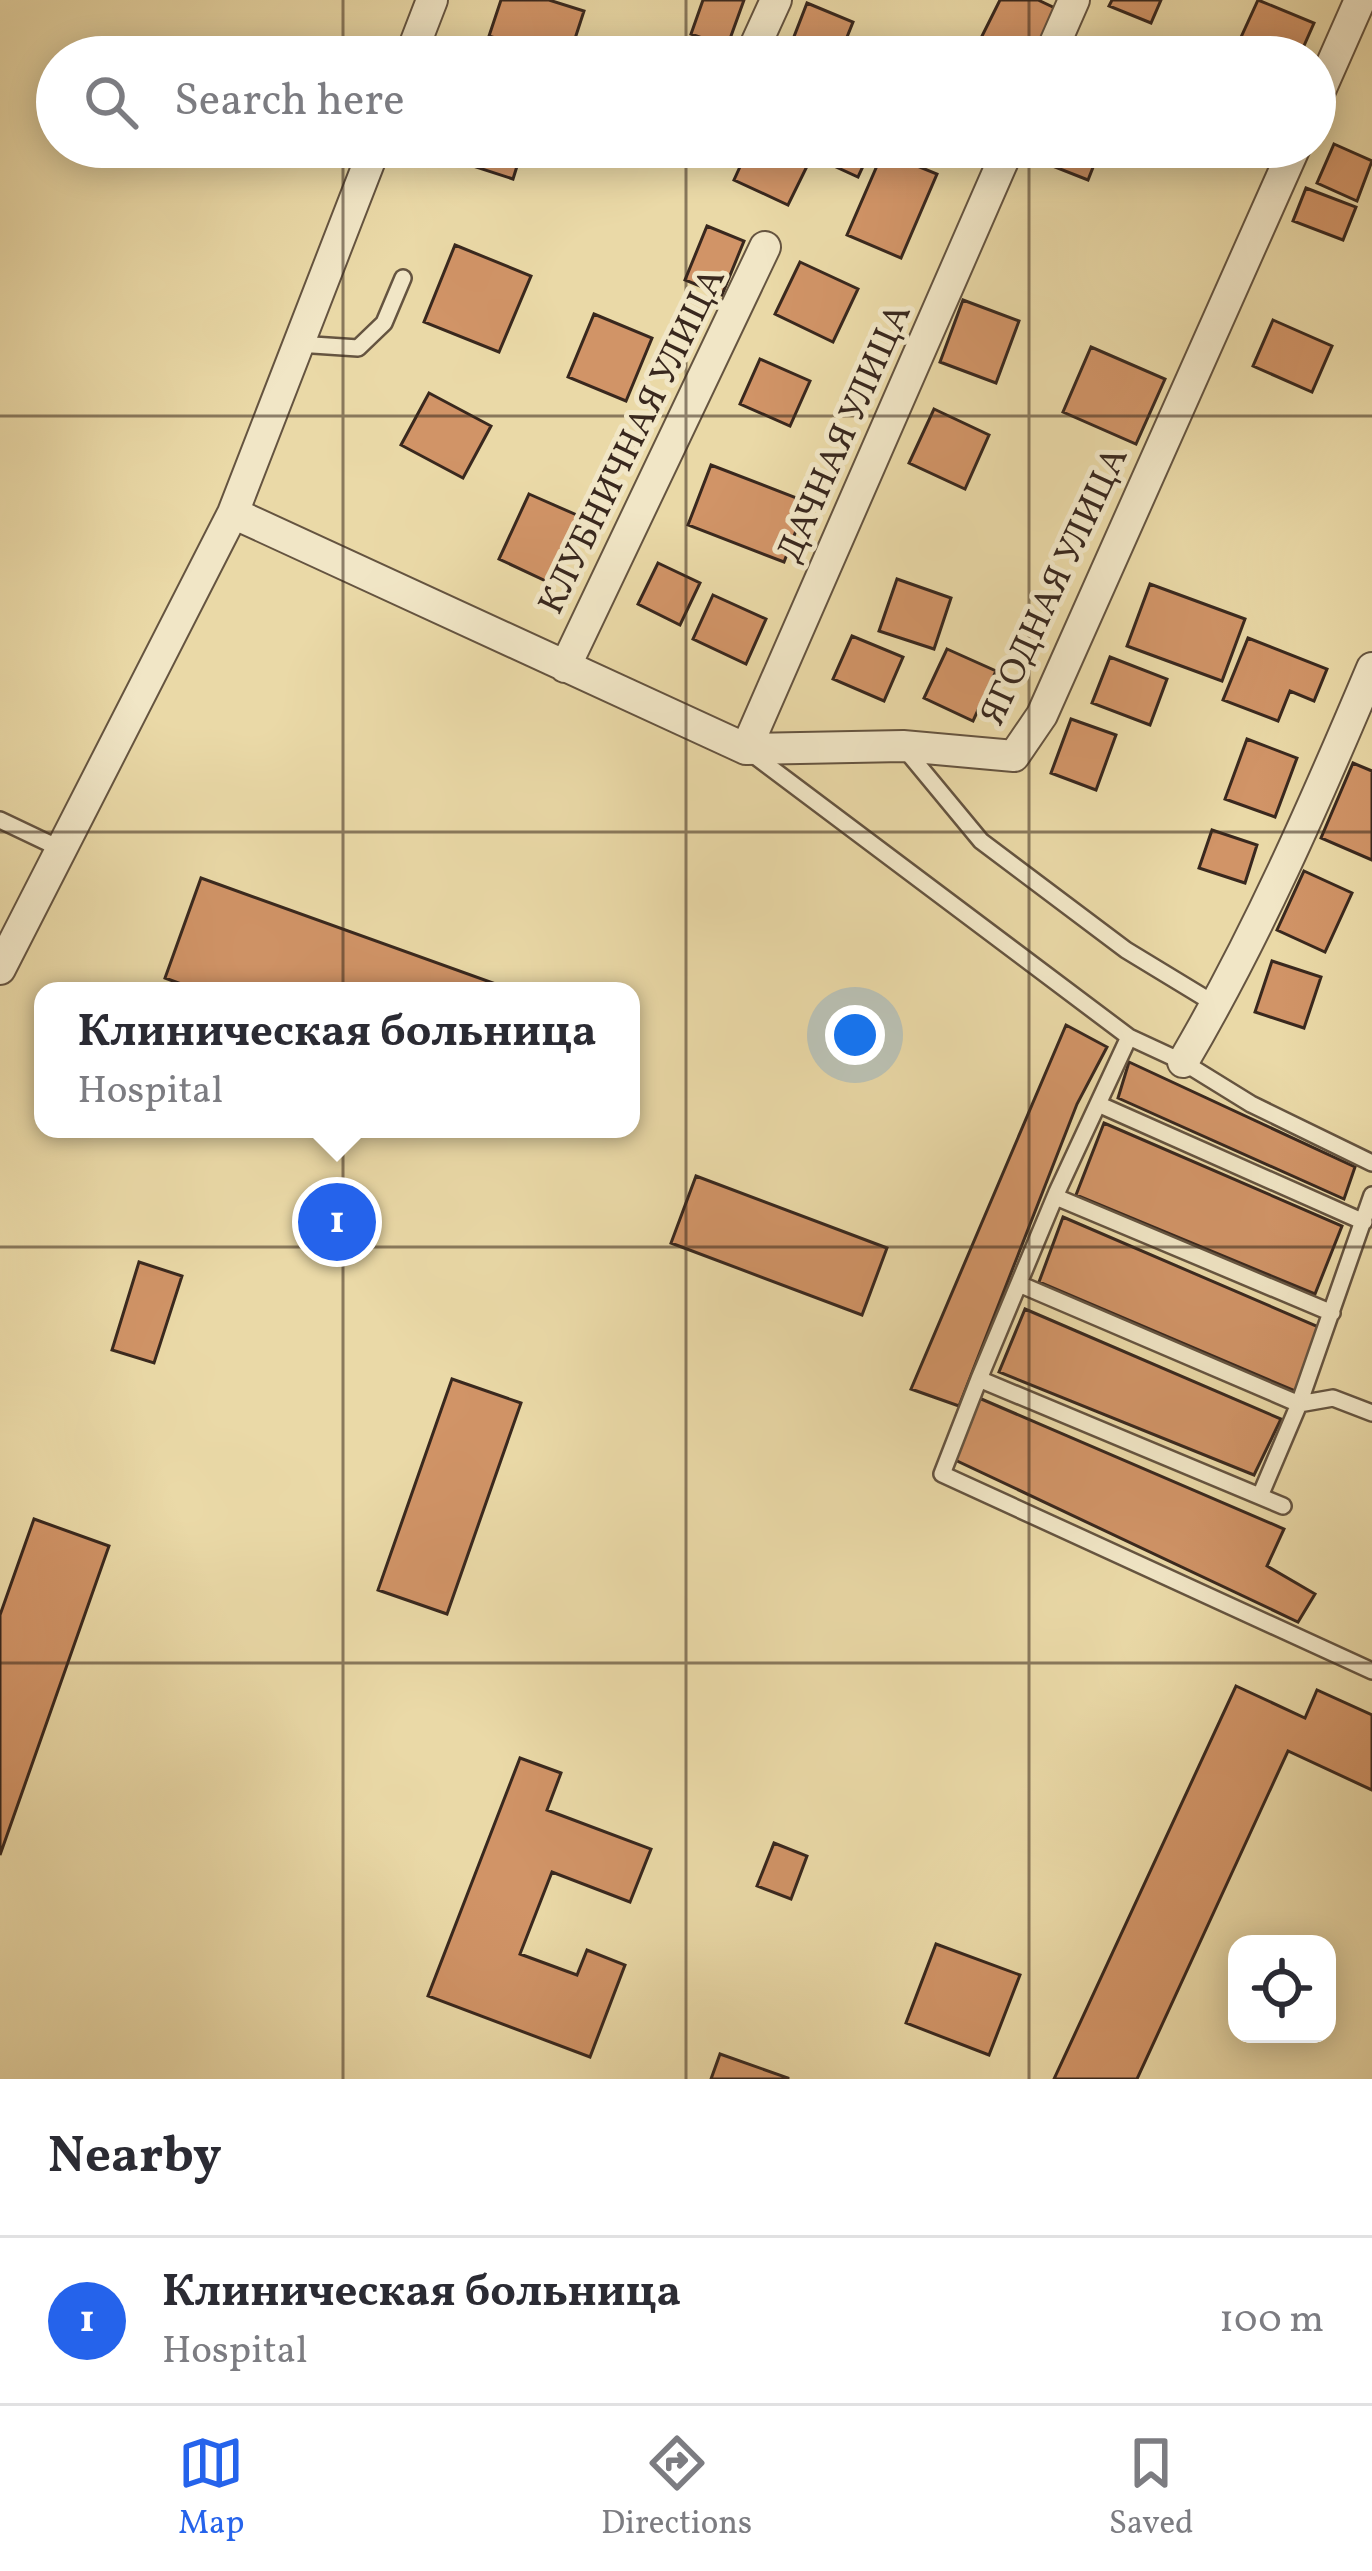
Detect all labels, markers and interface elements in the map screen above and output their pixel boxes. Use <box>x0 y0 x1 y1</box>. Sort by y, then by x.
search box <box>36 36 1336 168</box>
icon: search <box>78 69 144 135</box>
text: Search here <box>174 71 405 134</box>
street label: КЛУБНИЧНАЯ УЛИЦА <box>528 260 739 623</box>
street label: ДАЧНАЯ УЛИЦА <box>766 296 925 571</box>
street label: ЯГОДНАЯ УЛИЦА <box>969 439 1142 734</box>
popup <box>34 982 640 1138</box>
text: Клиническая больница <box>78 1002 597 1065</box>
your location <box>825 1005 885 1065</box>
text: Hospital <box>78 1065 223 1119</box>
pin: 1 <box>298 1177 376 1267</box>
map controls <box>1228 1935 1336 2043</box>
button: locate <box>1228 1935 1336 2043</box>
text: Nearby <box>48 2122 222 2193</box>
text: Клиническая больница <box>162 2262 681 2325</box>
text: 1 <box>79 2294 95 2348</box>
text: 100 m <box>1219 2294 1324 2348</box>
text: Hospital <box>162 2325 308 2379</box>
tab: Map <box>178 2430 244 2548</box>
tab: Directions <box>601 2430 752 2548</box>
tab: Saved <box>1109 2430 1194 2548</box>

